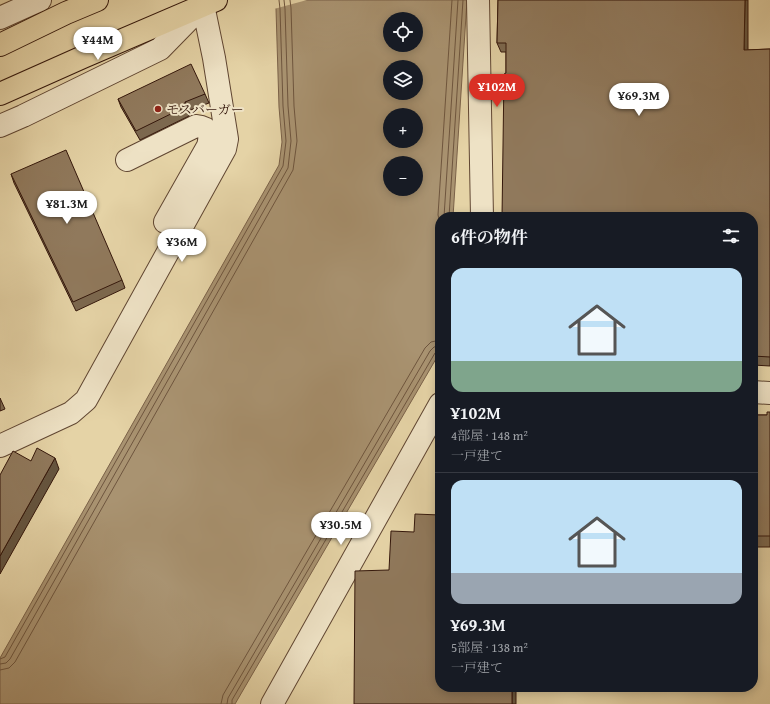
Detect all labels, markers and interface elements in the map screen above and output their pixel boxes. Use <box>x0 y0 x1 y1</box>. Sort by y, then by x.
map controls <box>383 12 423 196</box>
button: locate <box>383 12 423 52</box>
pin: ¥44M <box>74 27 122 61</box>
text: ¥44M <box>82 30 114 49</box>
button: layers <box>383 60 423 100</box>
pin: ¥102M <box>469 74 525 108</box>
text: ¥102M <box>478 77 516 96</box>
pin: ¥69.3M <box>606 83 672 117</box>
text: ¥69.3M <box>618 86 660 105</box>
place label: モスバーガー <box>166 100 244 119</box>
marker: モスバーガー <box>153 104 163 114</box>
button: + <box>383 108 423 148</box>
button: − <box>383 156 423 196</box>
pin: ¥81.3M <box>34 191 100 225</box>
text: ¥81.3M <box>46 194 88 213</box>
text: 6件の物件 <box>451 224 528 249</box>
icon: filters <box>720 225 742 247</box>
pin: ¥36M <box>158 229 206 263</box>
text: ¥36M <box>166 232 198 251</box>
icon: home <box>561 294 633 366</box>
text: ¥102M <box>451 400 501 425</box>
text: 4部屋 · 148 m² <box>451 426 528 445</box>
text: 一戸建て <box>451 446 503 465</box>
icon: home <box>561 506 633 578</box>
pin: ¥30.5M <box>308 512 374 546</box>
text: ¥30.5M <box>320 515 362 534</box>
text: ¥69.3M <box>451 612 506 637</box>
text: 5部屋 · 138 m² <box>451 638 528 657</box>
text: 一戸建て <box>451 658 503 677</box>

